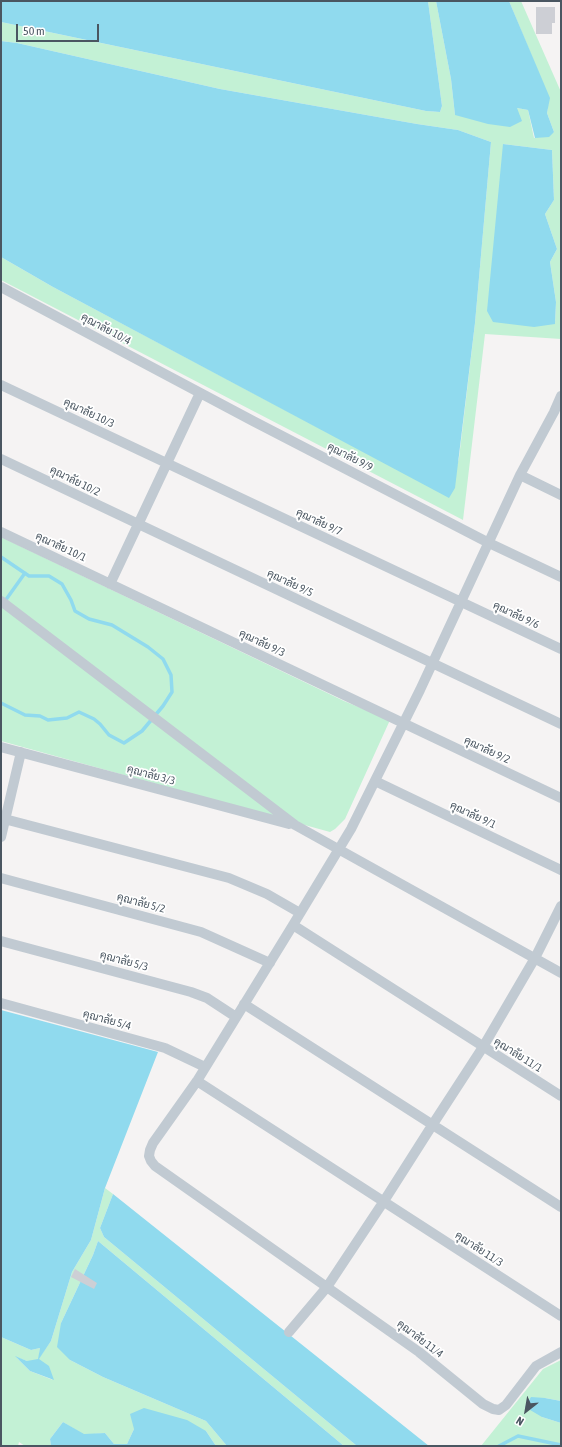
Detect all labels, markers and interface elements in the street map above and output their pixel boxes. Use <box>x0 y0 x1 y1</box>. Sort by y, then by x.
scale bar <box>18 16 101 42</box>
text: 50 m <box>23 24 45 38</box>
street label: คุณาลัย 10/4 <box>79 310 133 348</box>
street label: คุณาลัย 10/3 <box>62 395 116 431</box>
street label: คุณาลัย 9/9 <box>325 440 375 474</box>
street label: คุณาลัย 10/2 <box>48 463 102 499</box>
street label: คุณาลัย 9/7 <box>294 506 344 538</box>
street label: คุณาลัย 10/1 <box>34 529 88 565</box>
street label: คุณาลัย 9/5 <box>265 567 315 599</box>
street label: คุณาลัย 9/6 <box>491 599 541 631</box>
street label: คุณาลัย 9/3 <box>237 627 287 659</box>
street label: คุณาลัย 9/2 <box>462 734 512 766</box>
street label: คุณาลัย 3/3 <box>125 762 177 788</box>
street label: คุณาลัย 9/1 <box>448 799 498 831</box>
street label: คุณาลัย 5/2 <box>115 890 167 916</box>
street label: คุณาลัย 5/3 <box>98 948 150 974</box>
street label: คุณาลัย 5/4 <box>81 1007 133 1033</box>
street label: คุณาลัย 11/1 <box>491 1035 545 1075</box>
street label: คุณาลัย 11/3 <box>453 1229 505 1269</box>
street label: คุณาลัย 11/4 <box>394 1317 446 1361</box>
north arrow <box>506 1391 546 1431</box>
text: N <box>514 1414 526 1428</box>

